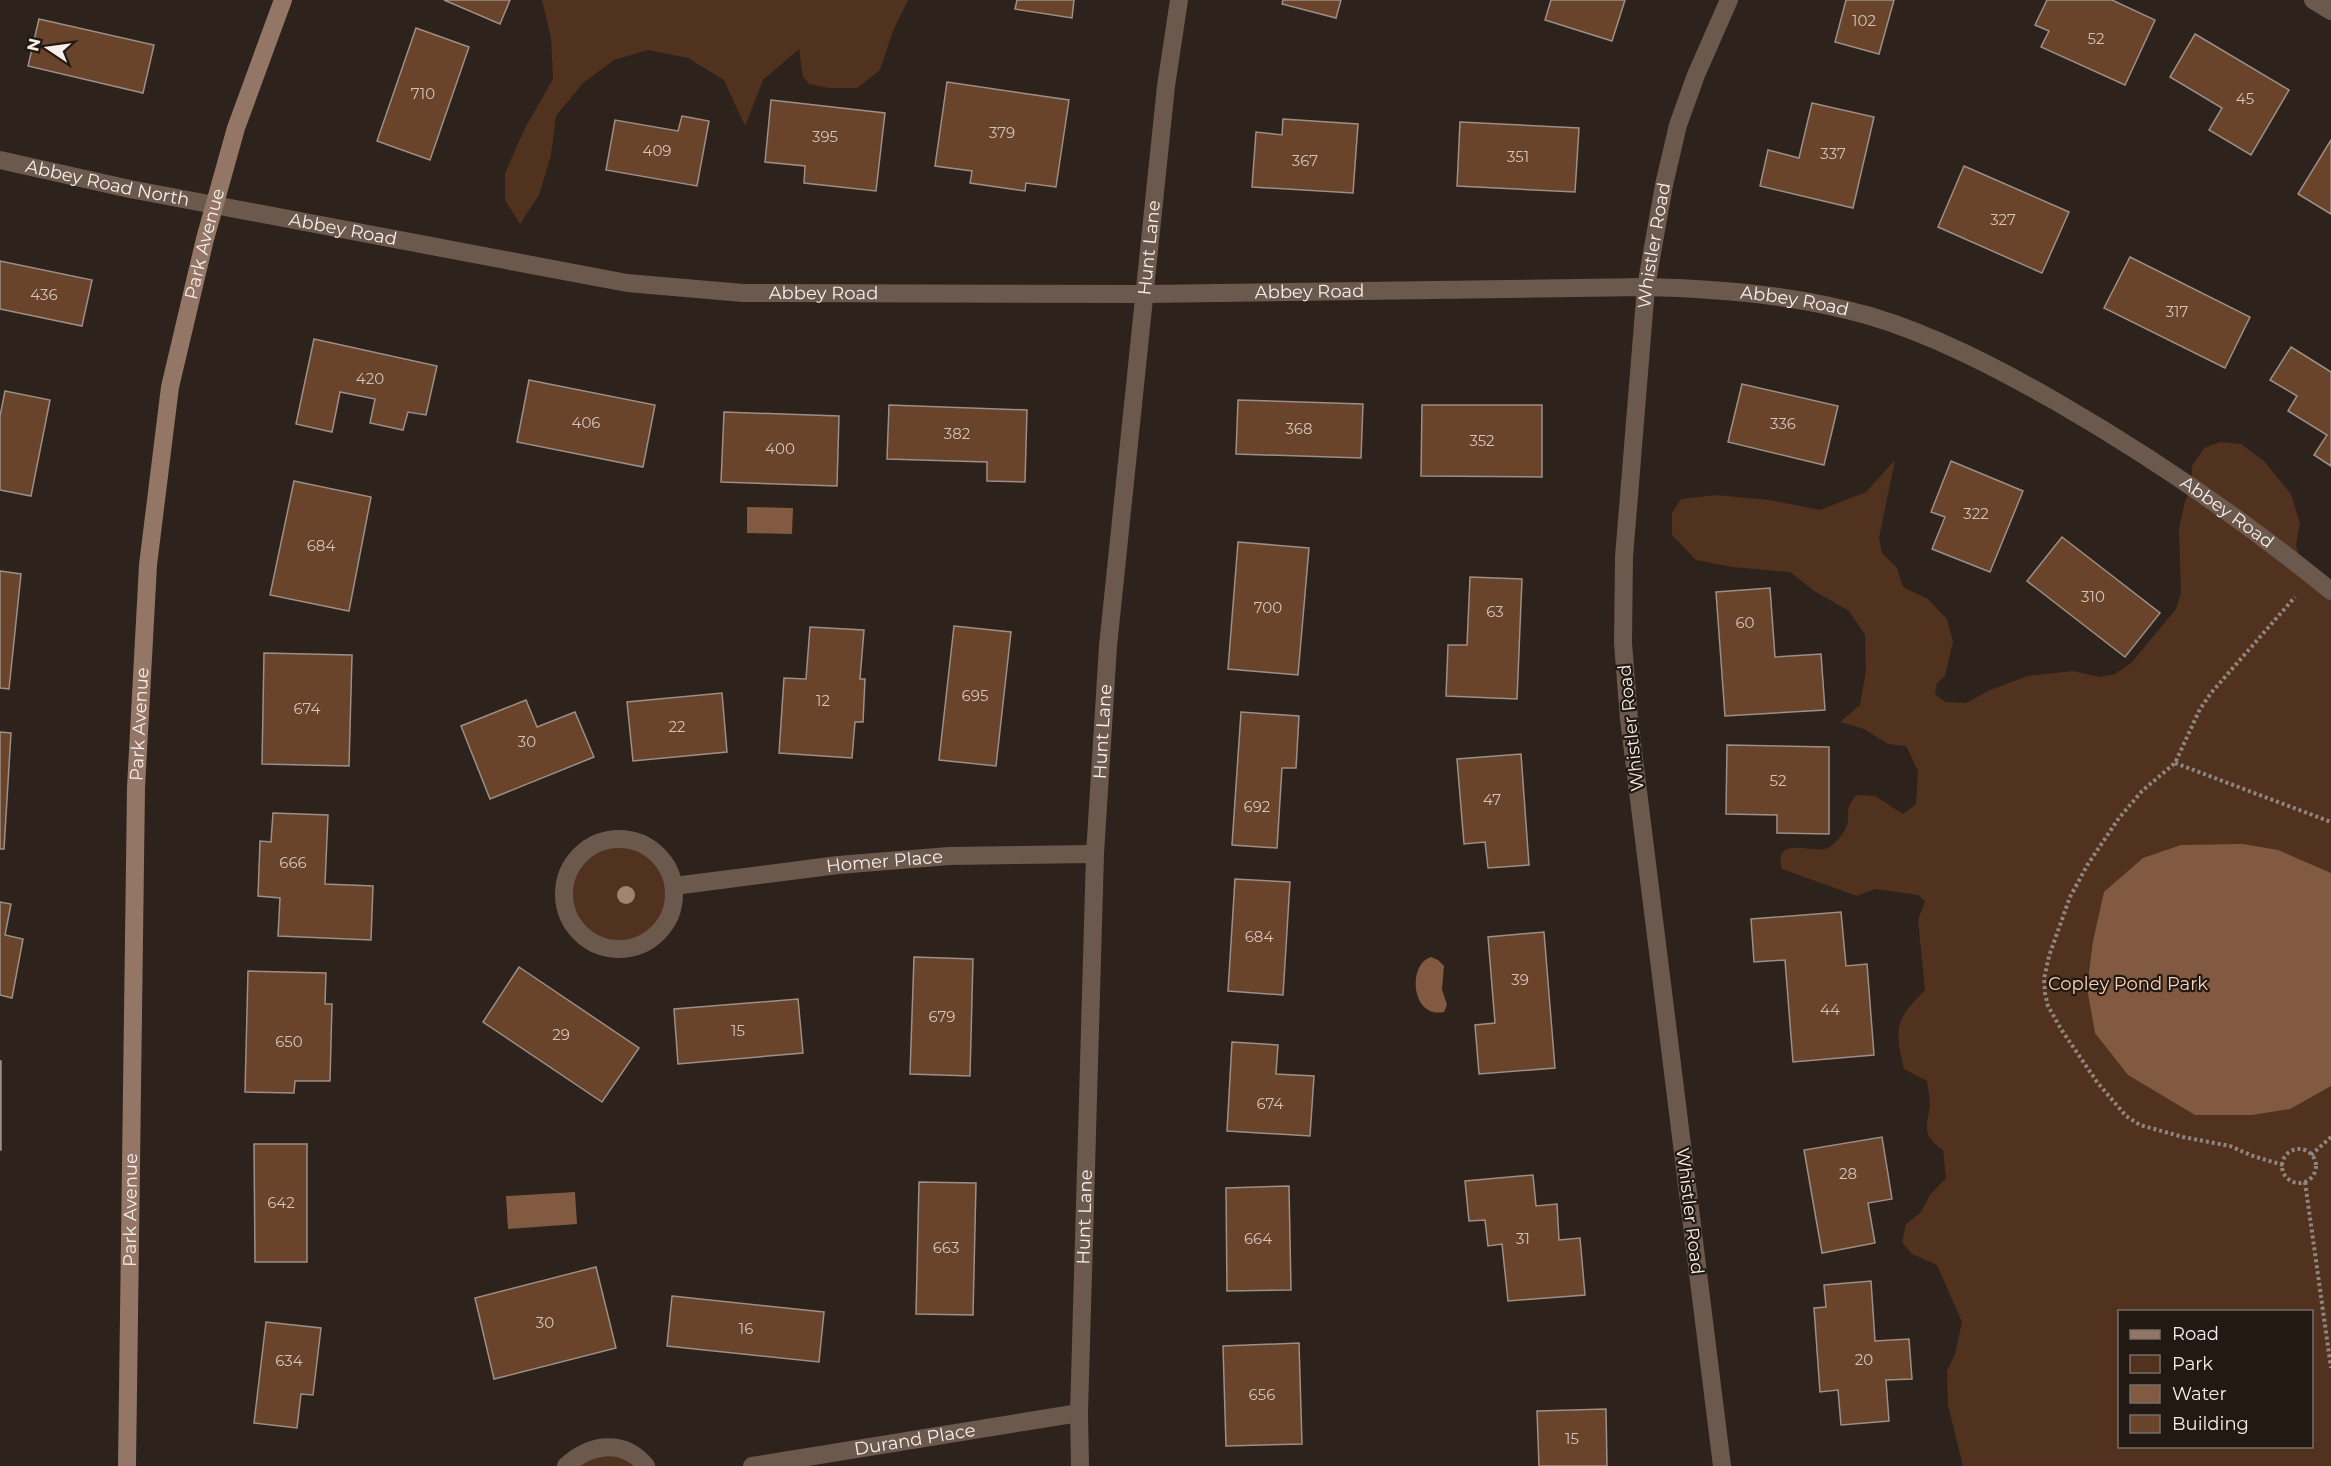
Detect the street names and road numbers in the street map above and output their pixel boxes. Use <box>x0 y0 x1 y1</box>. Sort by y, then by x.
street label: Abbey Road North <box>23 155 191 211</box>
street label: Whistler Road <box>1633 181 1675 310</box>
street label: Park Avenue <box>180 186 230 302</box>
street label: Hunt Lane <box>1133 199 1165 296</box>
street label: Abbey Road <box>287 208 399 250</box>
street label: Abbey Road <box>1255 280 1365 303</box>
street label: Abbey Road <box>1739 281 1851 321</box>
street label: Abbey Road <box>769 282 878 304</box>
street label: Abbey Road <box>2176 471 2278 553</box>
street label: Whistler Road <box>1613 663 1649 793</box>
street label: Park Avenue <box>125 667 153 782</box>
street label: Hunt Lane <box>1089 683 1117 780</box>
street label: Homer Place <box>825 846 944 877</box>
street label: Whistler Road <box>1671 1146 1709 1276</box>
street label: Park Avenue <box>119 1153 142 1267</box>
street label: Hunt Lane <box>1072 1169 1097 1265</box>
street label: Durand Place <box>853 1419 977 1460</box>

